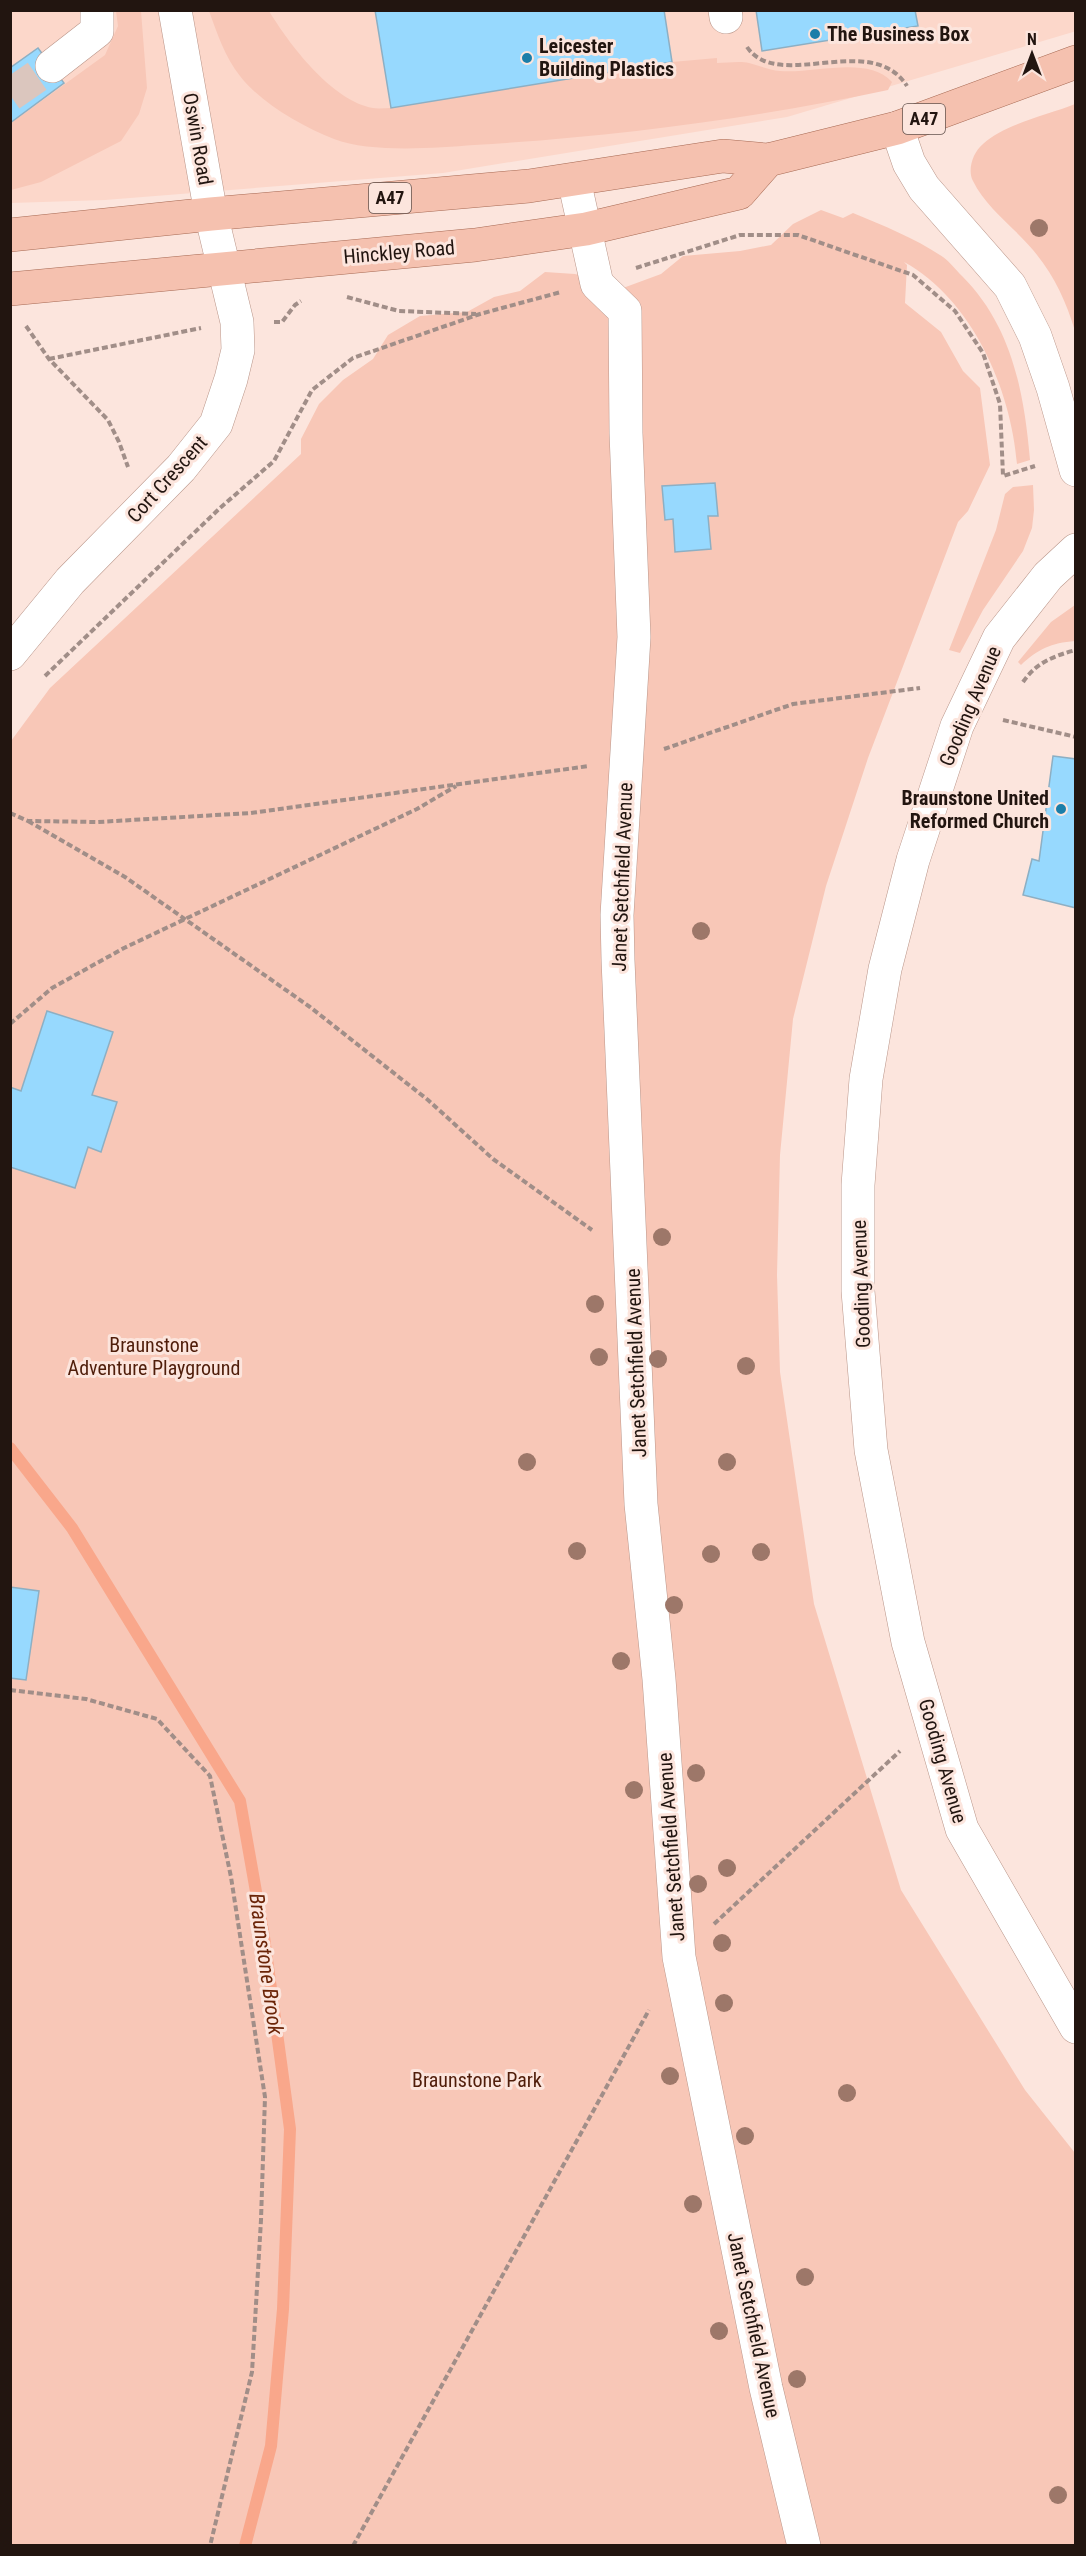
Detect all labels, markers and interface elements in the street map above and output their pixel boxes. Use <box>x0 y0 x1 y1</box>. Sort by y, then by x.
place label: The Business Box <box>827 22 969 46</box>
north arrow <box>1002 24 1062 84</box>
marker: The Business Box <box>808 27 822 41</box>
text: N <box>1027 30 1037 49</box>
place label: Leicester Building Plastics <box>539 34 674 81</box>
marker: Leicester Building Plastics <box>520 51 534 65</box>
street label: Oswin Road <box>178 91 218 187</box>
road number: A47 <box>903 104 945 134</box>
road number: A47 <box>369 183 411 213</box>
street label: Hinckley Road <box>342 235 456 269</box>
street label: Cort Crescent <box>122 431 212 527</box>
street label: Gooding Avenue <box>934 642 1006 770</box>
street label: Janet Setchfield Avenue <box>607 782 637 972</box>
place label: Braunstone United Reformed Church <box>902 786 1049 833</box>
marker: Braunstone United Reformed Church <box>1054 802 1068 816</box>
street label: Gooding Avenue <box>847 1220 875 1348</box>
street label: Janet Setchfield Avenue <box>621 1268 651 1458</box>
park label: Braunstone Adventure Playground <box>68 1333 240 1380</box>
street label: Gooding Avenue <box>914 1696 972 1826</box>
street label: Janet Setchfield Avenue <box>652 1752 690 1942</box>
water label: Braunstone Brook <box>244 1892 288 2037</box>
park label: Braunstone Park <box>412 2068 542 2092</box>
street label: Janet Setchfield Avenue <box>723 2230 785 2420</box>

